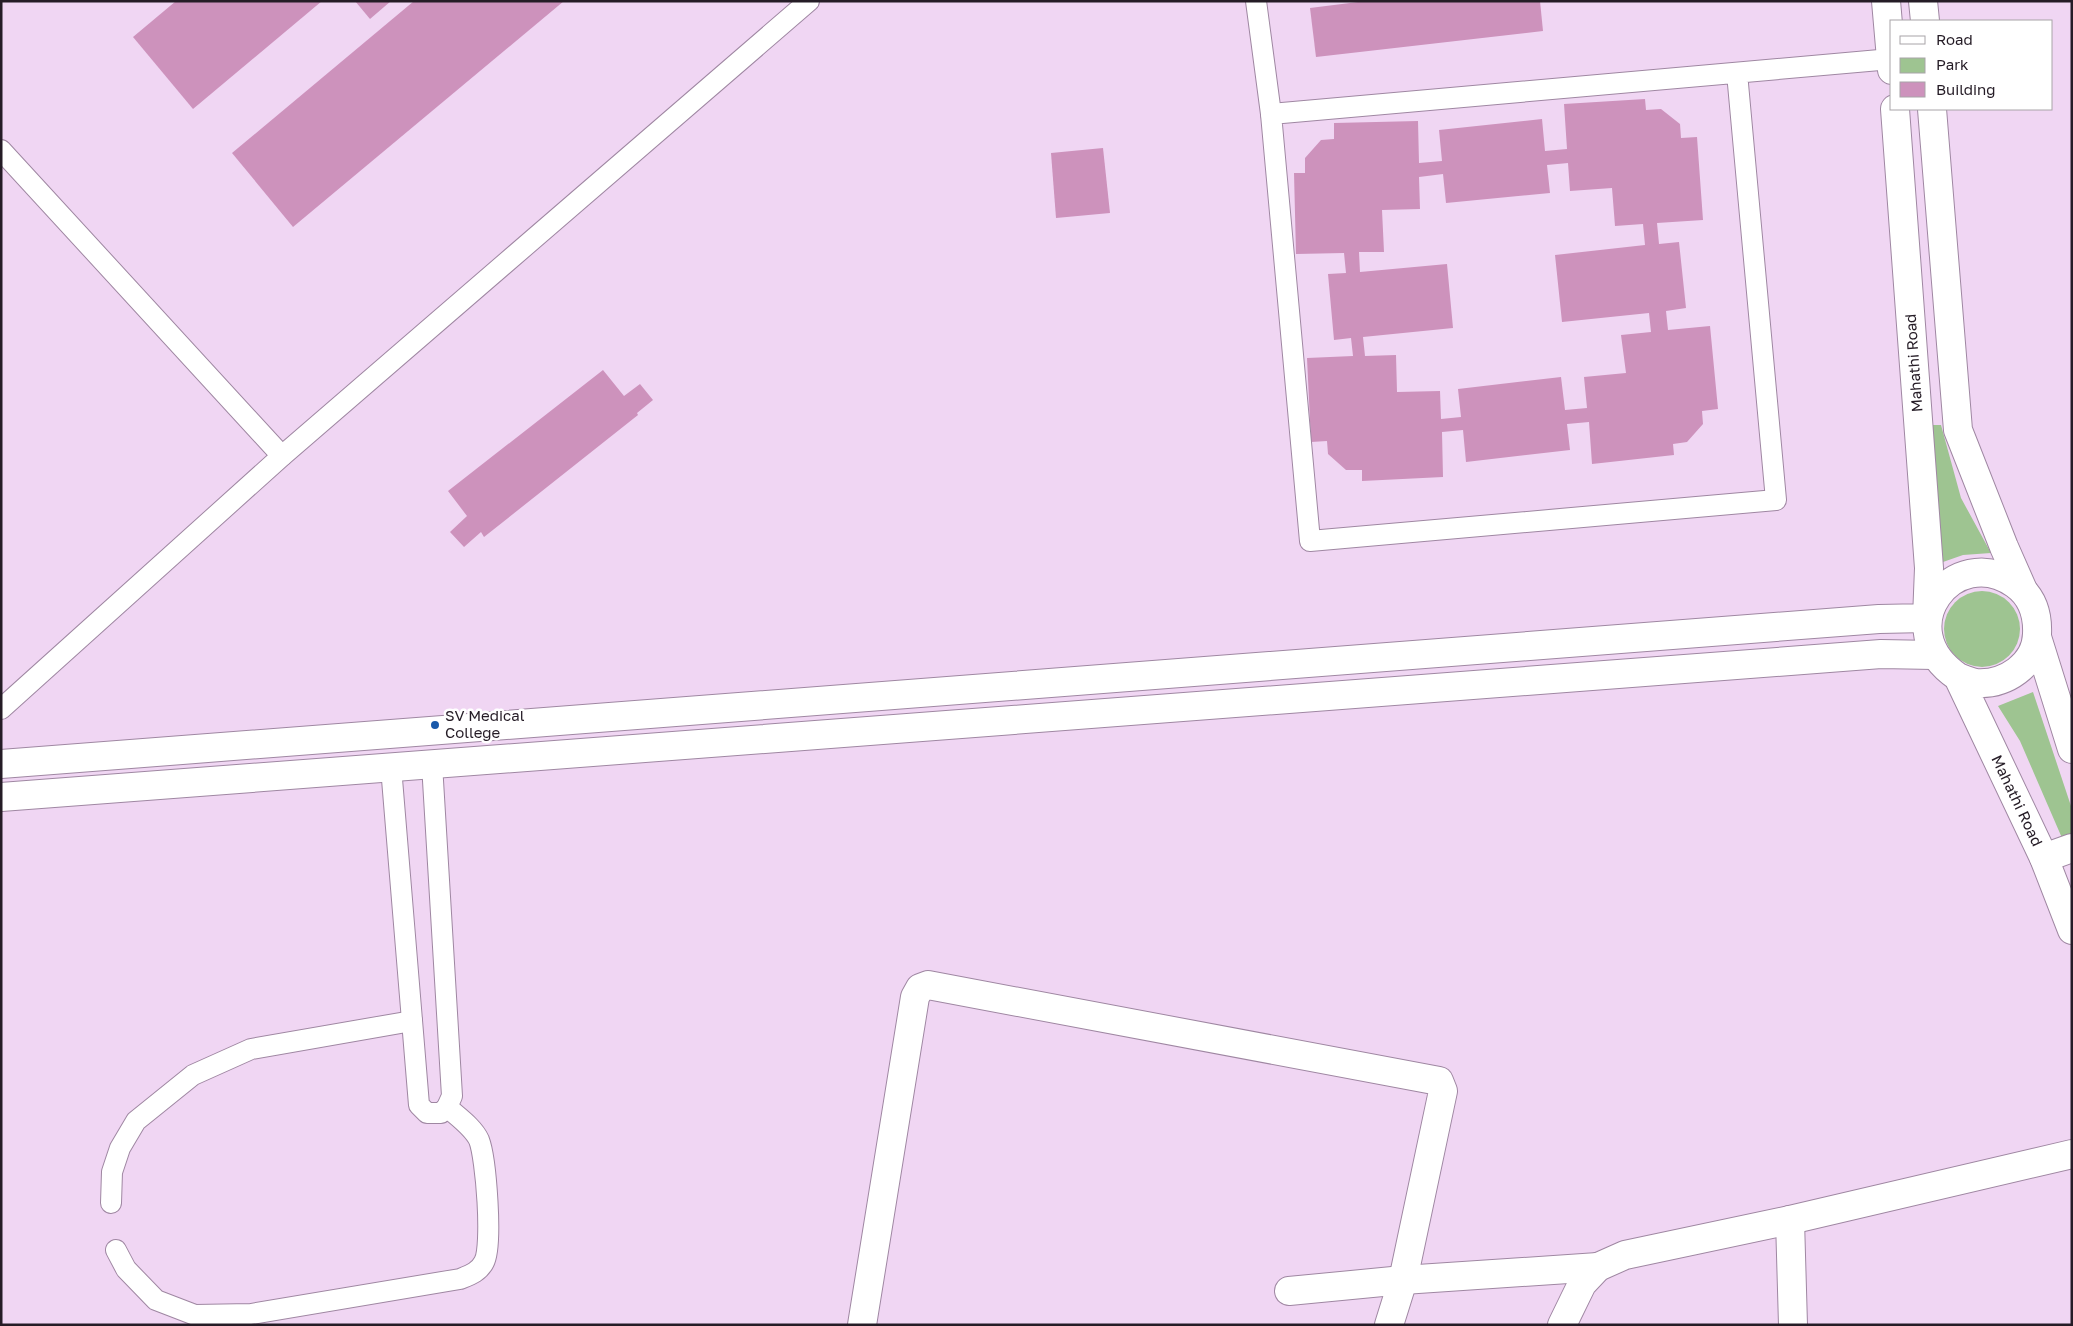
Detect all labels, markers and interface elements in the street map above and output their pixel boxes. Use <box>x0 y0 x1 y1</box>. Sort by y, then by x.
legend <box>1890 20 2053 110</box>
text: Road <box>1936 30 1973 48</box>
text: Park <box>1936 55 1969 73</box>
text: Building <box>1936 80 1996 98</box>
street label: Mahathi Road <box>1901 313 1925 413</box>
place label: SV Medical College <box>445 706 525 741</box>
marker: SV Medical College <box>429 719 441 731</box>
street label: Mahathi Road <box>1988 752 2047 849</box>

